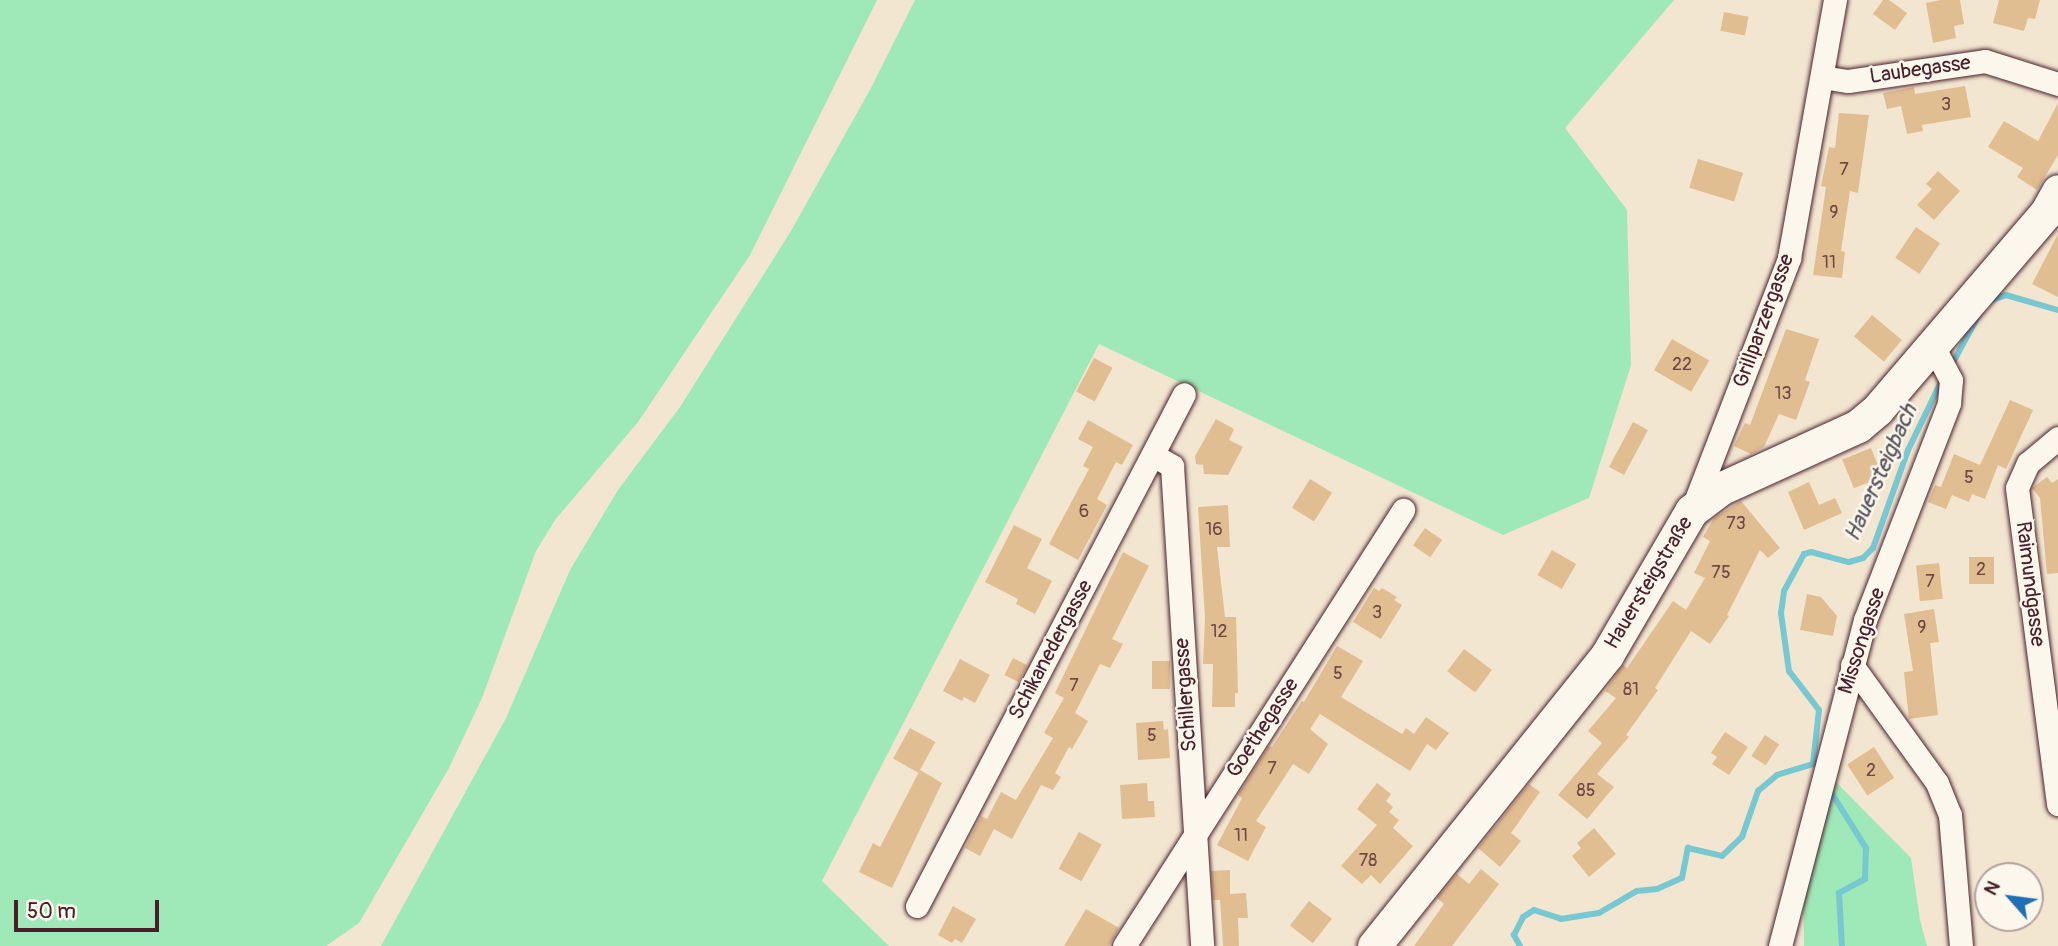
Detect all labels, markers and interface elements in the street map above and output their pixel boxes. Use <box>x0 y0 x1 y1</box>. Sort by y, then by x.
street label: Laubegasse <box>1868 50 1972 90</box>
house number: 3 <box>1941 94 1951 116</box>
house number: 7 <box>1839 159 1849 181</box>
house number: 9 <box>1829 202 1839 224</box>
street label: Grillparzergasse <box>1728 251 1800 391</box>
house number: 11 <box>1822 252 1836 274</box>
house number: 22 <box>1672 354 1692 376</box>
house number: 13 <box>1774 383 1792 405</box>
water label: Hauersteigbach <box>1839 400 1923 546</box>
house number: 5 <box>1964 467 1974 489</box>
house number: 6 <box>1079 501 1089 523</box>
street label: Hauersteigstraße <box>1599 512 1699 654</box>
house number: 73 <box>1726 513 1746 535</box>
house number: 16 <box>1205 519 1223 541</box>
street label: Raimundgasse <box>2010 520 2050 648</box>
house number: 2 <box>1976 559 1986 581</box>
house number: 75 <box>1711 562 1731 584</box>
house number: 7 <box>1925 571 1935 593</box>
street label: Schikanedergasse <box>1004 576 1098 724</box>
street label: Missongasse <box>1833 585 1891 697</box>
house number: 3 <box>1372 602 1382 624</box>
house number: 9 <box>1917 617 1927 639</box>
house number: 12 <box>1210 621 1228 643</box>
street label: Schillergasse <box>1169 637 1203 753</box>
house number: 5 <box>1333 663 1343 685</box>
street label: Goethegasse <box>1221 673 1305 783</box>
house number: 7 <box>1069 675 1079 697</box>
house number: 81 <box>1623 679 1639 701</box>
house number: 5 <box>1147 725 1157 747</box>
house number: 7 <box>1267 758 1277 780</box>
house number: 2 <box>1866 760 1876 782</box>
house number: 85 <box>1577 780 1595 802</box>
house number: 11 <box>1234 825 1248 847</box>
house number: 78 <box>1359 850 1377 872</box>
north arrow <box>1974 862 2044 932</box>
text: N <box>1979 877 2006 899</box>
scale bar <box>18 886 163 930</box>
text: 50 m <box>27 898 76 925</box>

